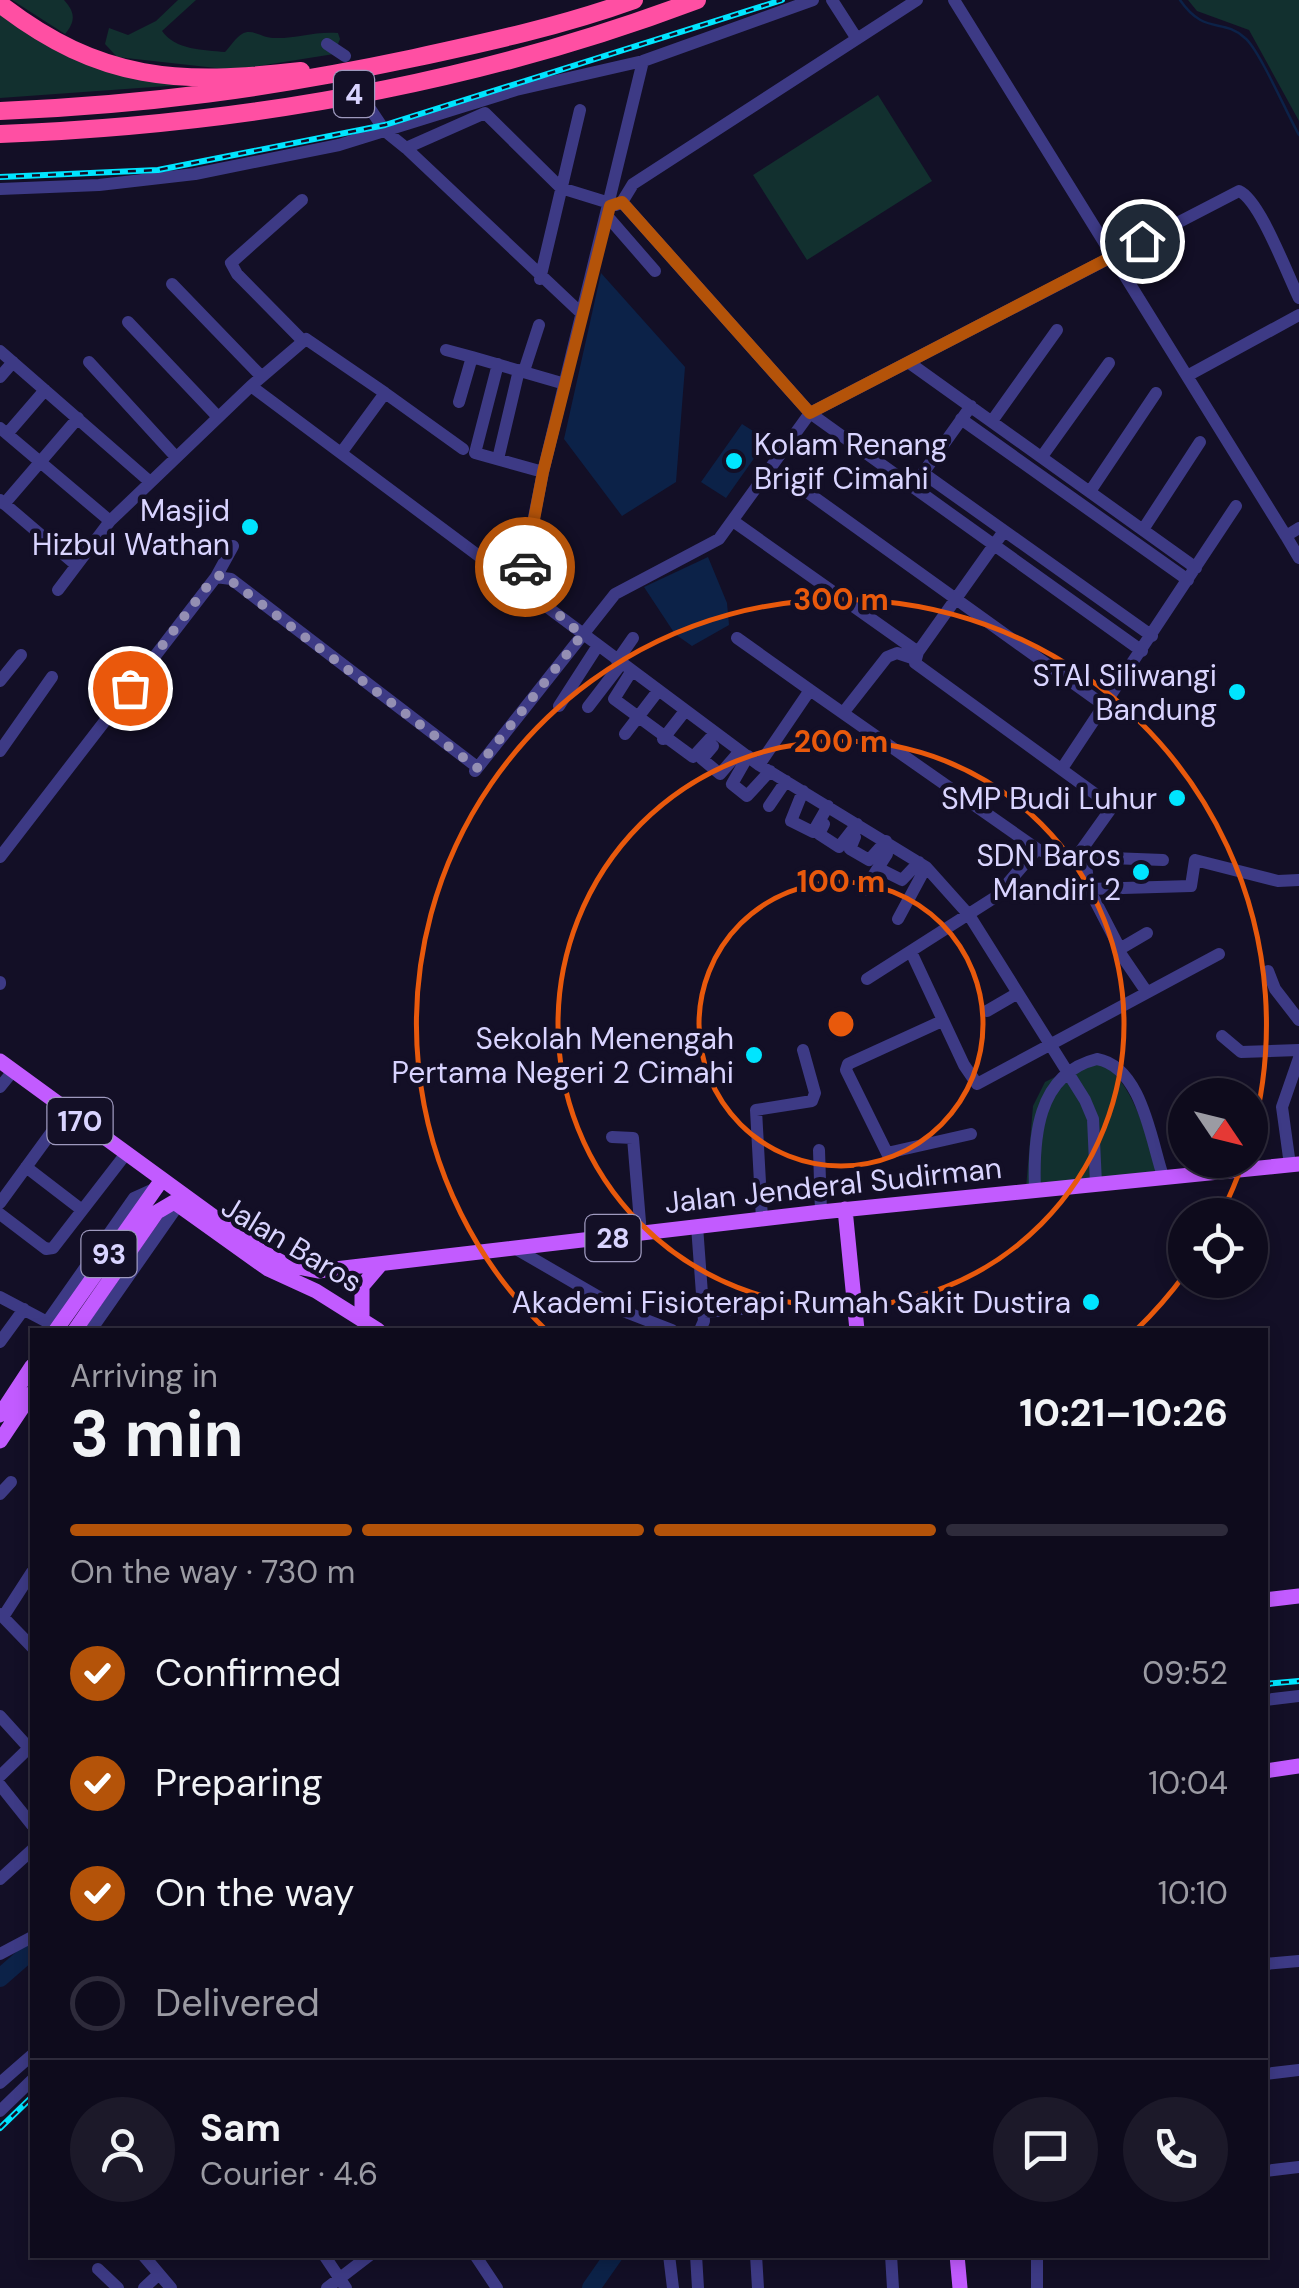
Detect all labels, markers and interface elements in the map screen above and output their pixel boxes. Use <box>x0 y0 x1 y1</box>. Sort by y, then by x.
road number: 4 <box>334 71 374 117</box>
pin <box>1100 199 1185 284</box>
icon: home <box>1115 214 1170 269</box>
place label: Kolam Renang Brigif Cimahi <box>754 425 948 498</box>
marker: Kolam Renang Brigif Cimahi <box>723 450 745 472</box>
place label: Masjid Hizbul Wathan <box>32 491 230 564</box>
marker: Masjid Hizbul Wathan <box>239 516 261 538</box>
courier <box>475 517 575 617</box>
icon: car <box>498 540 553 595</box>
text: 300 m <box>793 580 889 619</box>
pin <box>88 646 173 731</box>
place label: STAI Siliwangi Bandung <box>1032 656 1217 729</box>
icon: bag <box>103 661 158 716</box>
marker: STAI Siliwangi Bandung <box>1226 681 1248 703</box>
text: 200 m <box>794 722 888 761</box>
place label: SMP Budi Luhur <box>941 779 1157 818</box>
marker: SMP Budi Luhur <box>1166 787 1188 809</box>
place label: SDN Baros Mandiri 2 <box>976 836 1121 909</box>
marker: SDN Baros Mandiri 2 <box>1130 861 1152 883</box>
text: 100 m <box>797 862 885 901</box>
centre of rings <box>823 1006 859 1042</box>
place label: Sekolah Menengah Pertama Negeri 2 Cimahi <box>392 1019 734 1092</box>
marker: Sekolah Menengah Pertama Negeri 2 Cimahi <box>743 1044 765 1066</box>
north arrow <box>1168 1078 1268 1178</box>
map controls <box>1168 1078 1268 1298</box>
road number: 170 <box>48 1098 112 1144</box>
street label: Jalan Jenderal Sudirman <box>663 1148 1003 1222</box>
street label: Jalan Baros <box>215 1187 369 1301</box>
button: locate <box>1168 1198 1268 1298</box>
road number: 28 <box>586 1215 640 1261</box>
road number: 93 <box>82 1231 136 1277</box>
place label: Akademi Fisioterapi Rumah Sakit Dustira <box>512 1283 1071 1322</box>
marker: Akademi Fisioterapi Rumah Sakit Dustira <box>1080 1291 1102 1313</box>
text: Arriving in <box>70 1355 218 1397</box>
text: 10:21–10:26 <box>1019 1388 1228 1438</box>
text: 3 min <box>70 1392 244 1476</box>
text: On the way · 730 m <box>70 1551 355 1593</box>
icon: check <box>70 1646 125 1701</box>
text: Confirmed <box>155 1648 341 1698</box>
text: 09:52 <box>1142 1652 1228 1694</box>
icon: check <box>70 1756 125 1811</box>
text: Preparing <box>155 1758 323 1808</box>
text: 10:04 <box>1148 1762 1228 1804</box>
icon: check <box>70 1866 125 1921</box>
text: On the way <box>155 1868 354 1918</box>
text: 10:10 <box>1158 1872 1228 1914</box>
text: Delivered <box>155 1978 320 2028</box>
button: person <box>70 2097 175 2202</box>
button: chat <box>993 2097 1098 2202</box>
button: phone <box>1123 2097 1228 2202</box>
text: Sam <box>200 2103 281 2153</box>
text: Courier · 4.6 <box>200 2153 378 2195</box>

